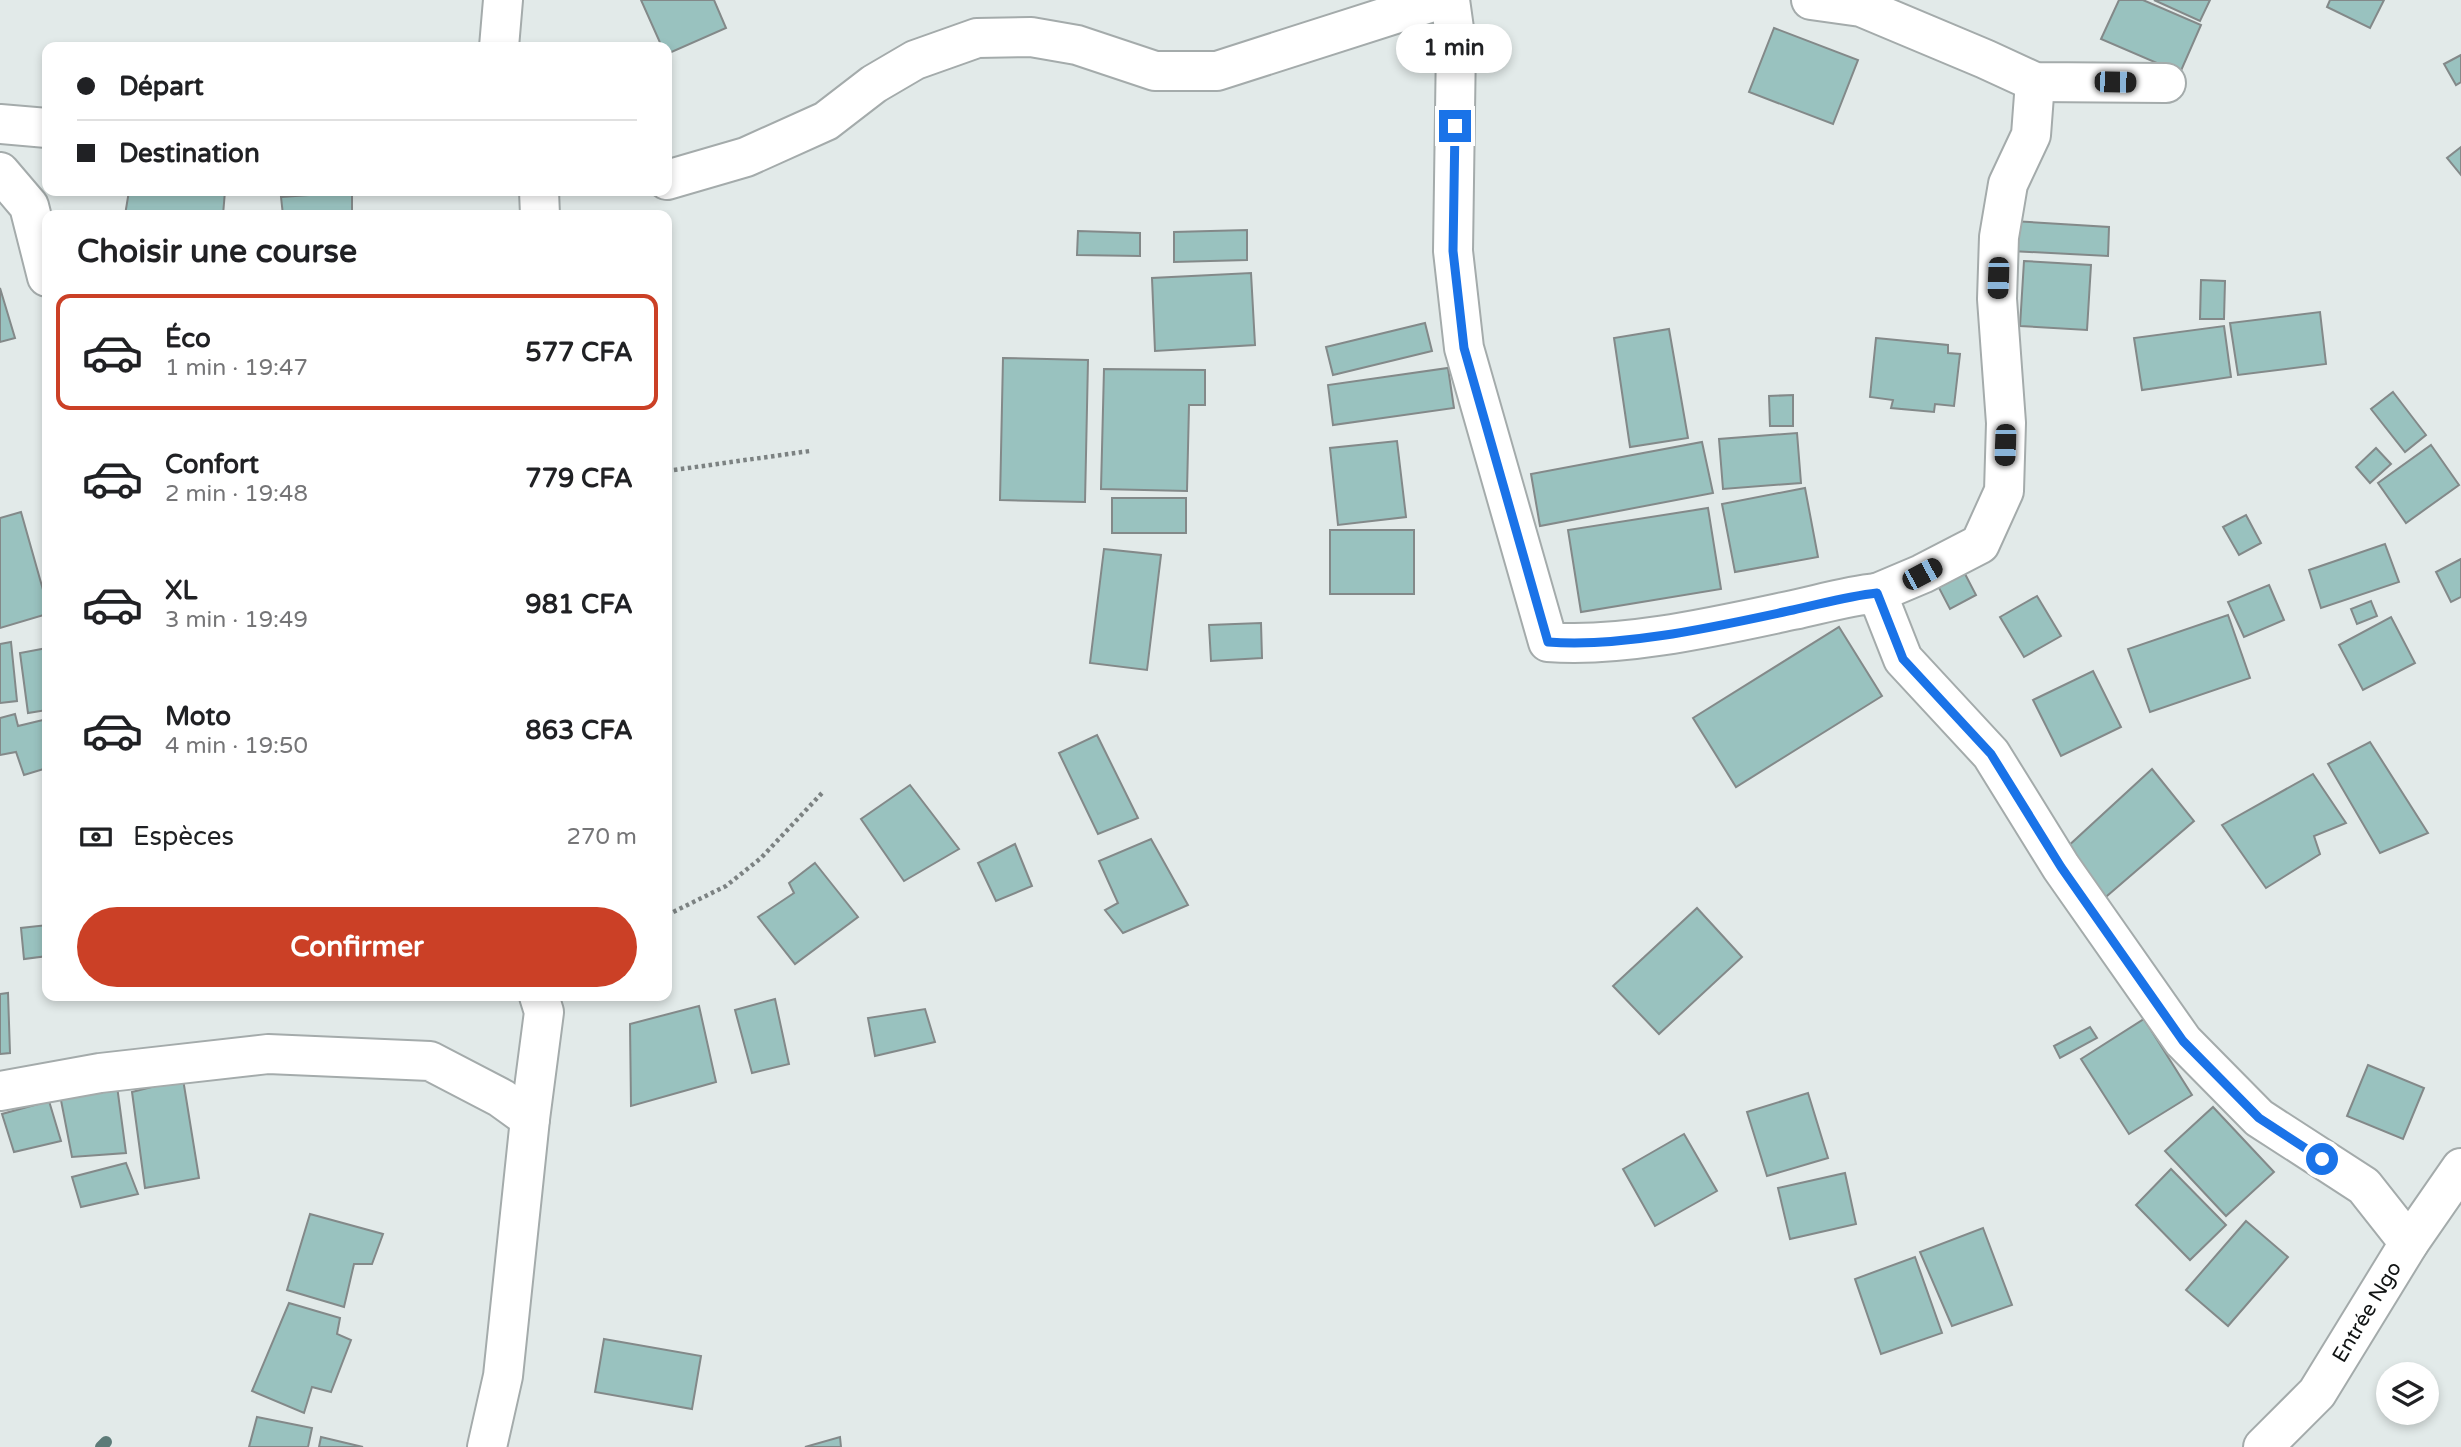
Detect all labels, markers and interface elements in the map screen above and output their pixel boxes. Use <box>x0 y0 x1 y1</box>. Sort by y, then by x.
callout: 1 min <box>1397 24 1513 74</box>
text: 1 min <box>1423 34 1485 62</box>
text: Départ <box>119 71 204 102</box>
car <box>2094 71 2137 93</box>
route end <box>1439 110 1471 142</box>
text: Destination <box>119 138 260 169</box>
text: Choisir une course <box>77 233 357 271</box>
car <box>1987 257 2010 299</box>
icon: car <box>81 321 144 384</box>
text: Éco <box>165 323 211 354</box>
text: 577 CFA <box>525 337 633 368</box>
text: 1 min · 19:47 <box>165 354 308 382</box>
car <box>1994 424 2017 466</box>
icon: car <box>81 447 144 510</box>
text: Confort <box>165 449 259 480</box>
text: 779 CFA <box>525 463 633 494</box>
text: 2 min · 19:48 <box>165 480 308 508</box>
car <box>1899 555 1946 593</box>
icon: car <box>81 573 144 636</box>
text: XL <box>165 575 197 606</box>
text: 981 CFA <box>525 589 633 620</box>
text: 3 min · 19:49 <box>165 606 308 634</box>
icon: car <box>81 699 144 762</box>
text: Moto <box>165 701 231 732</box>
text: 863 CFA <box>525 715 633 746</box>
text: 4 min · 19:50 <box>165 732 308 760</box>
icon: cash <box>77 818 115 856</box>
text: Espèces <box>133 821 234 852</box>
text: 270 m <box>567 823 637 851</box>
button: Confirmer <box>77 907 637 987</box>
route start <box>2306 1143 2338 1175</box>
street label: Entrée Ngo <box>2327 1257 2407 1367</box>
map controls <box>2376 1362 2439 1425</box>
button: layers <box>2376 1362 2439 1425</box>

